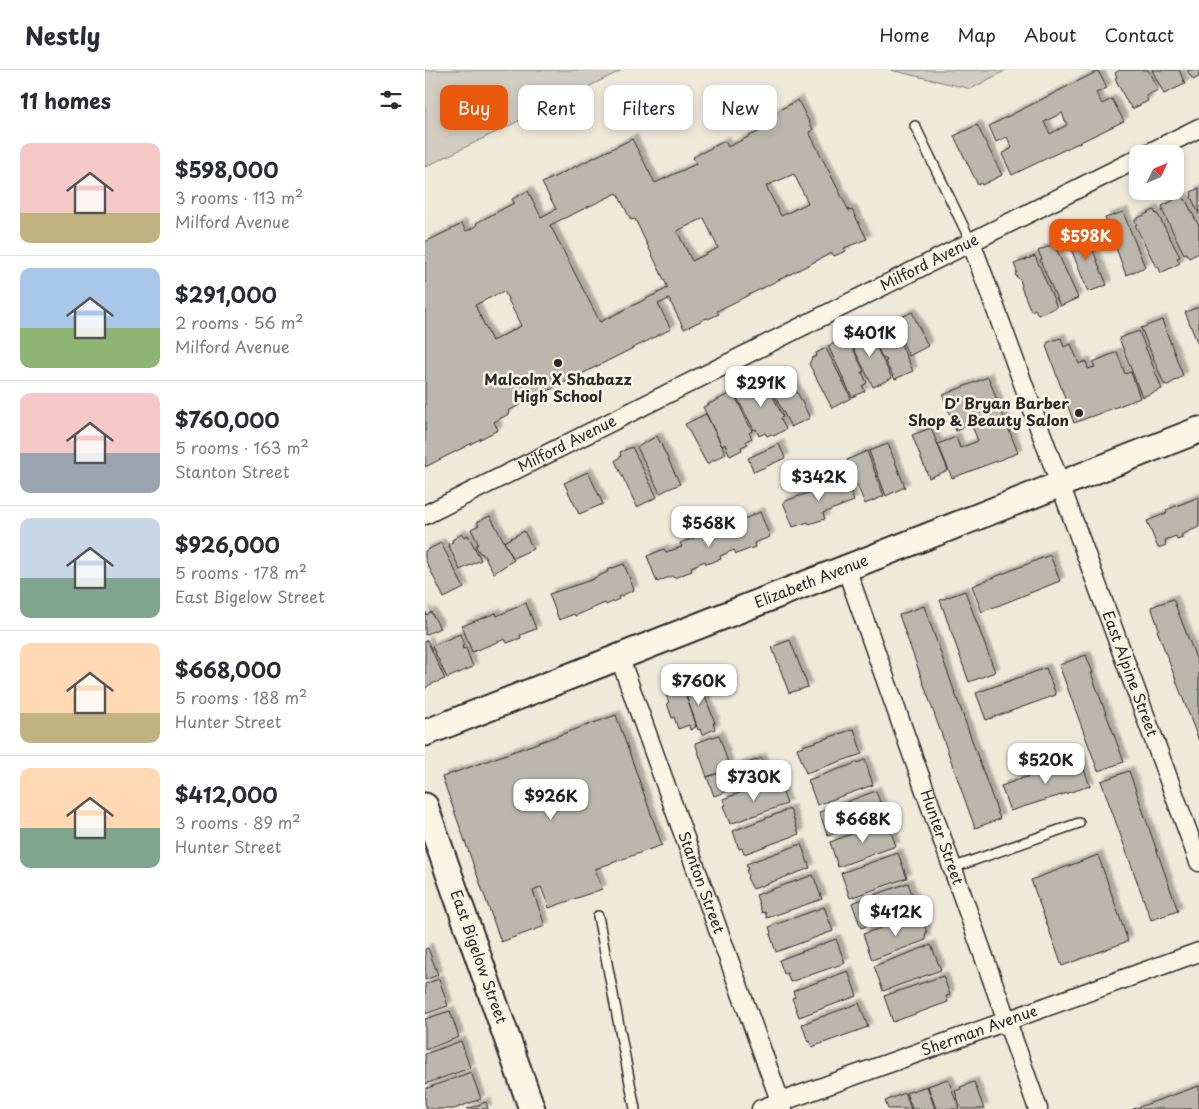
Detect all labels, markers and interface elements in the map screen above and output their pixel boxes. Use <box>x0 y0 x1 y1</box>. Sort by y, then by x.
text: Nestly <box>25 17 101 53</box>
text: Home <box>879 21 929 48</box>
text: Map <box>957 21 996 48</box>
text: About <box>1024 21 1076 48</box>
text: Contact <box>1104 21 1174 48</box>
text: 11 homes <box>20 84 111 116</box>
chip: Buy <box>440 85 508 130</box>
chip: Rent <box>518 85 594 130</box>
chip: Filters <box>604 85 693 130</box>
chip: New <box>703 85 777 130</box>
icon: filters <box>377 86 405 114</box>
north arrow <box>1129 145 1184 200</box>
map controls <box>1129 145 1184 200</box>
text: $598,000 <box>175 153 278 185</box>
icon: home <box>60 163 120 223</box>
text: 3 rooms · 113 m² <box>175 185 303 209</box>
text: Milford Avenue <box>175 209 290 233</box>
pin: $598K <box>1051 218 1121 261</box>
text: $598K <box>1060 223 1112 247</box>
street label: Milford Avenue <box>876 227 982 296</box>
text: $291,000 <box>175 278 277 310</box>
icon: home <box>60 288 120 348</box>
text: 2 rooms · 56 m² <box>175 310 304 334</box>
pin: $401K <box>835 316 905 358</box>
text: $401K <box>844 320 896 344</box>
text: Milford Avenue <box>175 334 290 358</box>
marker: Malcolm X Shabazz High School <box>552 357 564 369</box>
pin: $291K <box>726 366 796 408</box>
place label: Malcolm X Shabazz High School <box>484 367 632 407</box>
text: $291K <box>736 370 786 394</box>
place label: D' Bryan Barber Shop & Beauty Salon <box>908 391 1069 431</box>
text: $760,000 <box>175 403 280 435</box>
marker: D' Bryan Barber Shop & Beauty Salon <box>1073 407 1085 419</box>
street label: Milford Avenue <box>513 408 620 477</box>
icon: home <box>60 413 120 473</box>
text: 5 rooms · 163 m² <box>175 435 309 459</box>
text: Stanton Street <box>175 459 289 483</box>
pin: $342K <box>784 460 854 502</box>
text: $342K <box>792 464 846 488</box>
pin: $568K <box>674 506 744 548</box>
text: $568K <box>682 510 736 534</box>
text: $926,000 <box>175 528 280 560</box>
icon: home <box>60 538 120 598</box>
street label: Elizabeth Avenue <box>751 548 871 613</box>
text: 5 rooms · 178 m² <box>175 560 307 584</box>
text: East Bigelow Street <box>175 584 325 608</box>
street label: East Alpine Street <box>1098 607 1165 739</box>
text: $668,000 <box>175 653 281 685</box>
icon: home <box>60 663 120 723</box>
pin: $760K <box>664 664 734 706</box>
text: $760K <box>672 668 726 692</box>
text: 5 rooms · 188 m² <box>175 685 307 709</box>
text: Hunter Street <box>175 709 281 733</box>
pin: $520K <box>1011 742 1081 785</box>
text: $520K <box>1019 747 1073 771</box>
pin: $730K <box>719 760 789 802</box>
text: $730K <box>727 764 781 788</box>
text: $412,000 <box>175 778 278 810</box>
pin: $926K <box>516 778 586 821</box>
text: $926K <box>524 783 578 807</box>
street label: Hunter Street <box>916 786 971 888</box>
icon: home <box>60 788 120 848</box>
pin: $668K <box>828 802 898 844</box>
text: $668K <box>836 806 890 830</box>
text: 3 rooms · 89 m² <box>175 810 300 834</box>
street label: Stanton Street <box>673 828 732 937</box>
text: Hunter Street <box>175 834 281 858</box>
street label: East Bigelow Street <box>445 886 514 1026</box>
pin: $412K <box>861 894 931 937</box>
text: $412K <box>870 899 922 923</box>
street label: Sherman Avenue <box>918 998 1040 1061</box>

